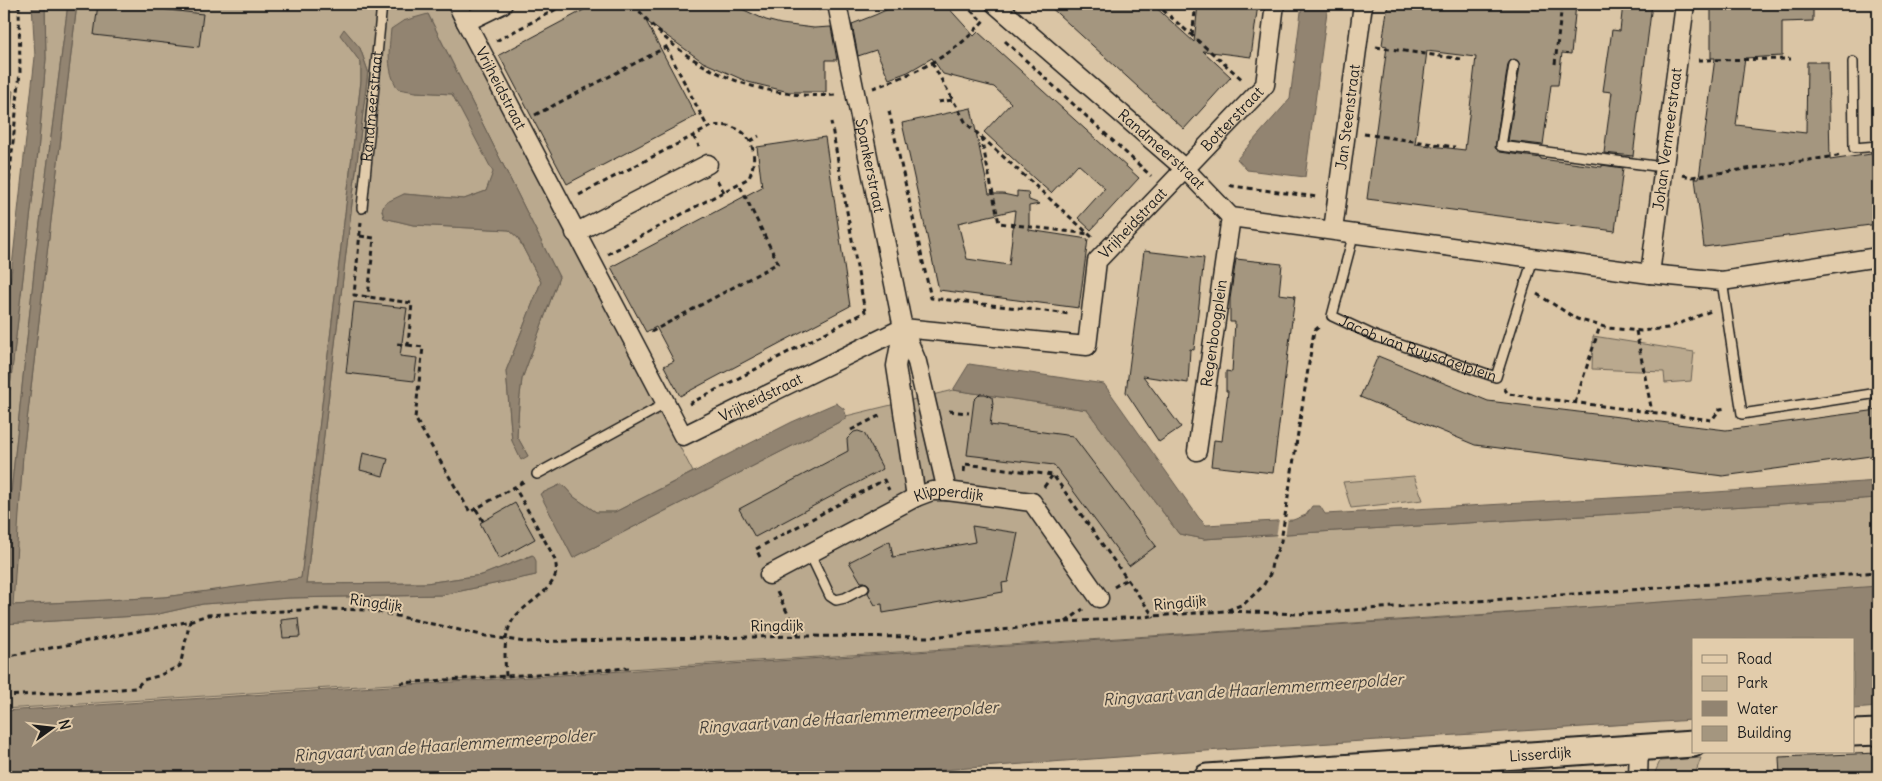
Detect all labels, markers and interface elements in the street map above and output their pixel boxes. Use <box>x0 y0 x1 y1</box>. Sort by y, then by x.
street label: Vrijheidstraat <box>472 44 531 133</box>
street label: Randmeerstraat <box>357 50 386 163</box>
street label: Jan Steenstraat <box>1331 63 1364 171</box>
street label: Johan Vermeerstraat <box>1648 66 1686 212</box>
street label: Botterstraat <box>1197 83 1267 155</box>
street label: Randmeerstraat <box>1114 105 1209 193</box>
street label: Spankerstraat <box>852 117 889 214</box>
street label: Vrijheidstraat <box>1094 184 1171 262</box>
street label: Regenboogplein <box>1196 278 1231 388</box>
street label: Jacob van Ruysdaelplein <box>1336 311 1500 386</box>
street label: Vrijheidstraat <box>716 369 805 426</box>
street label: Klipperdijk <box>911 481 985 506</box>
street label: Ringdijk <box>348 589 404 616</box>
street label: Ringdijk <box>1153 591 1208 614</box>
street label: Ringdijk <box>750 616 804 635</box>
legend <box>1692 638 1854 754</box>
text: Road <box>1737 649 1772 668</box>
water label: Ringvaart van de Haarlemmermeerpolder <box>1102 668 1406 709</box>
text: Park <box>1737 673 1768 692</box>
water label: Ringvaart van de Haarlemmermeerpolder <box>697 696 1001 737</box>
text: Water <box>1737 699 1778 718</box>
north arrow <box>28 704 78 754</box>
text: N <box>55 718 75 732</box>
text: Building <box>1737 723 1792 742</box>
water label: Ringvaart van de Haarlemmermeerpolder <box>293 724 597 765</box>
street label: Lisserdijk <box>1508 742 1572 765</box>

